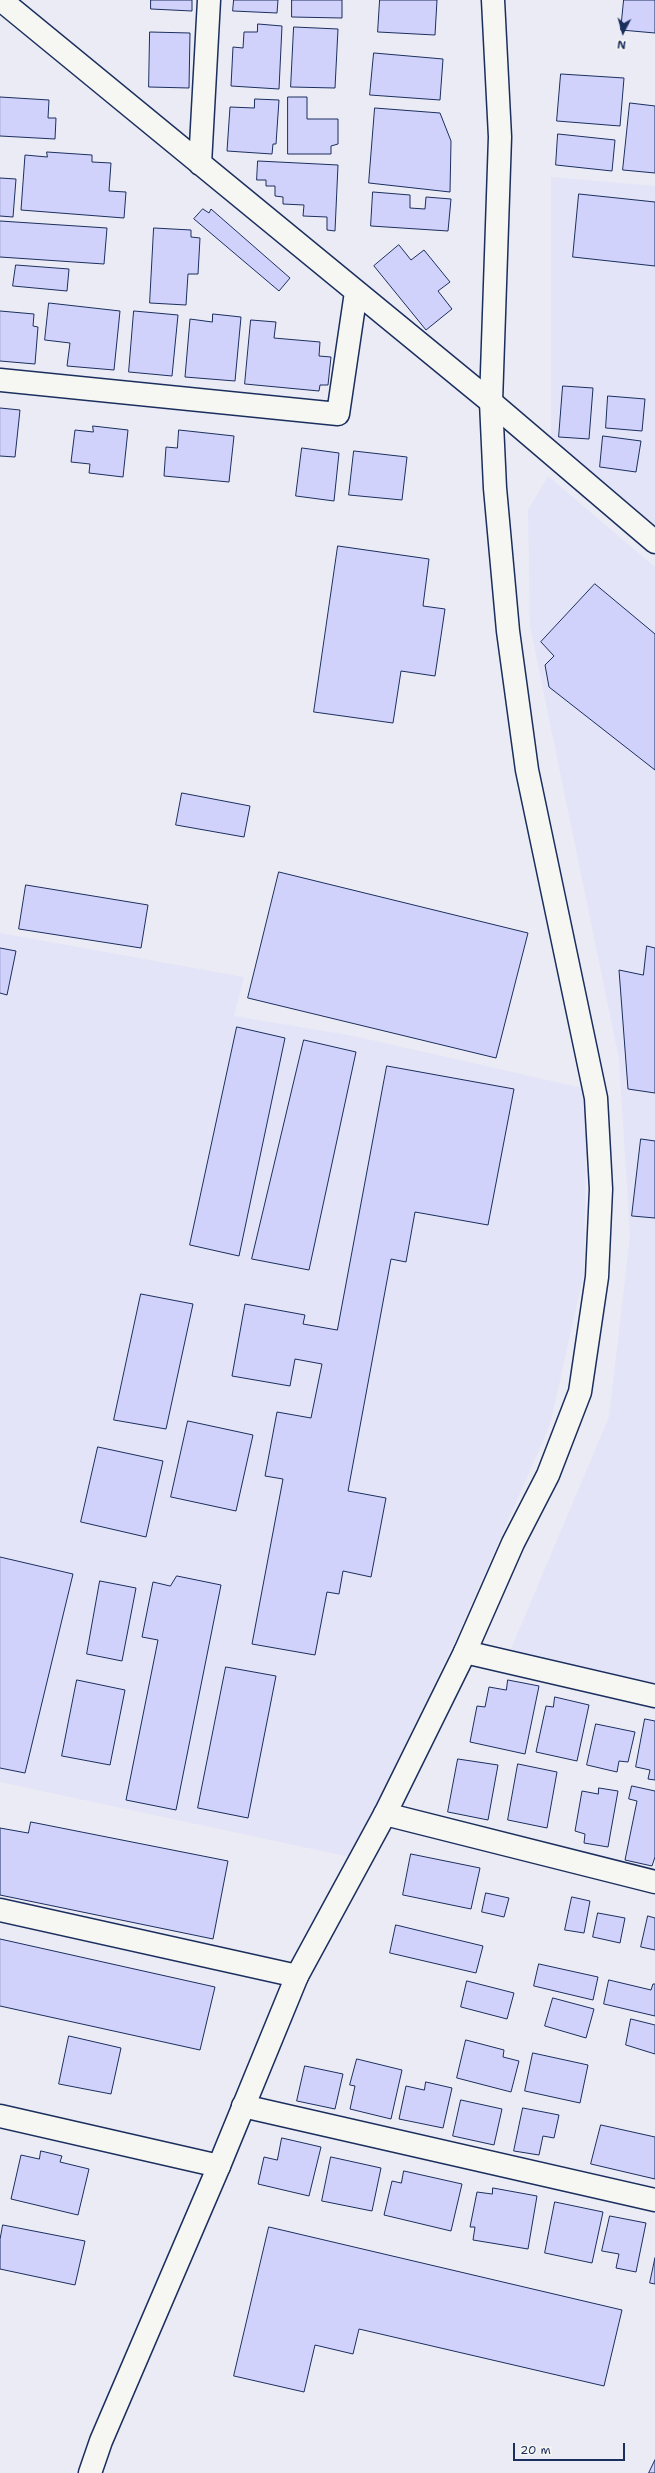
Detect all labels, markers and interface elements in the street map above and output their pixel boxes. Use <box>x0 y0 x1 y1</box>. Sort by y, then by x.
north arrow <box>603 12 643 52</box>
text: N <box>617 37 627 52</box>
scale bar <box>515 2435 627 2461</box>
text: 20 m <box>520 2442 551 2458</box>

